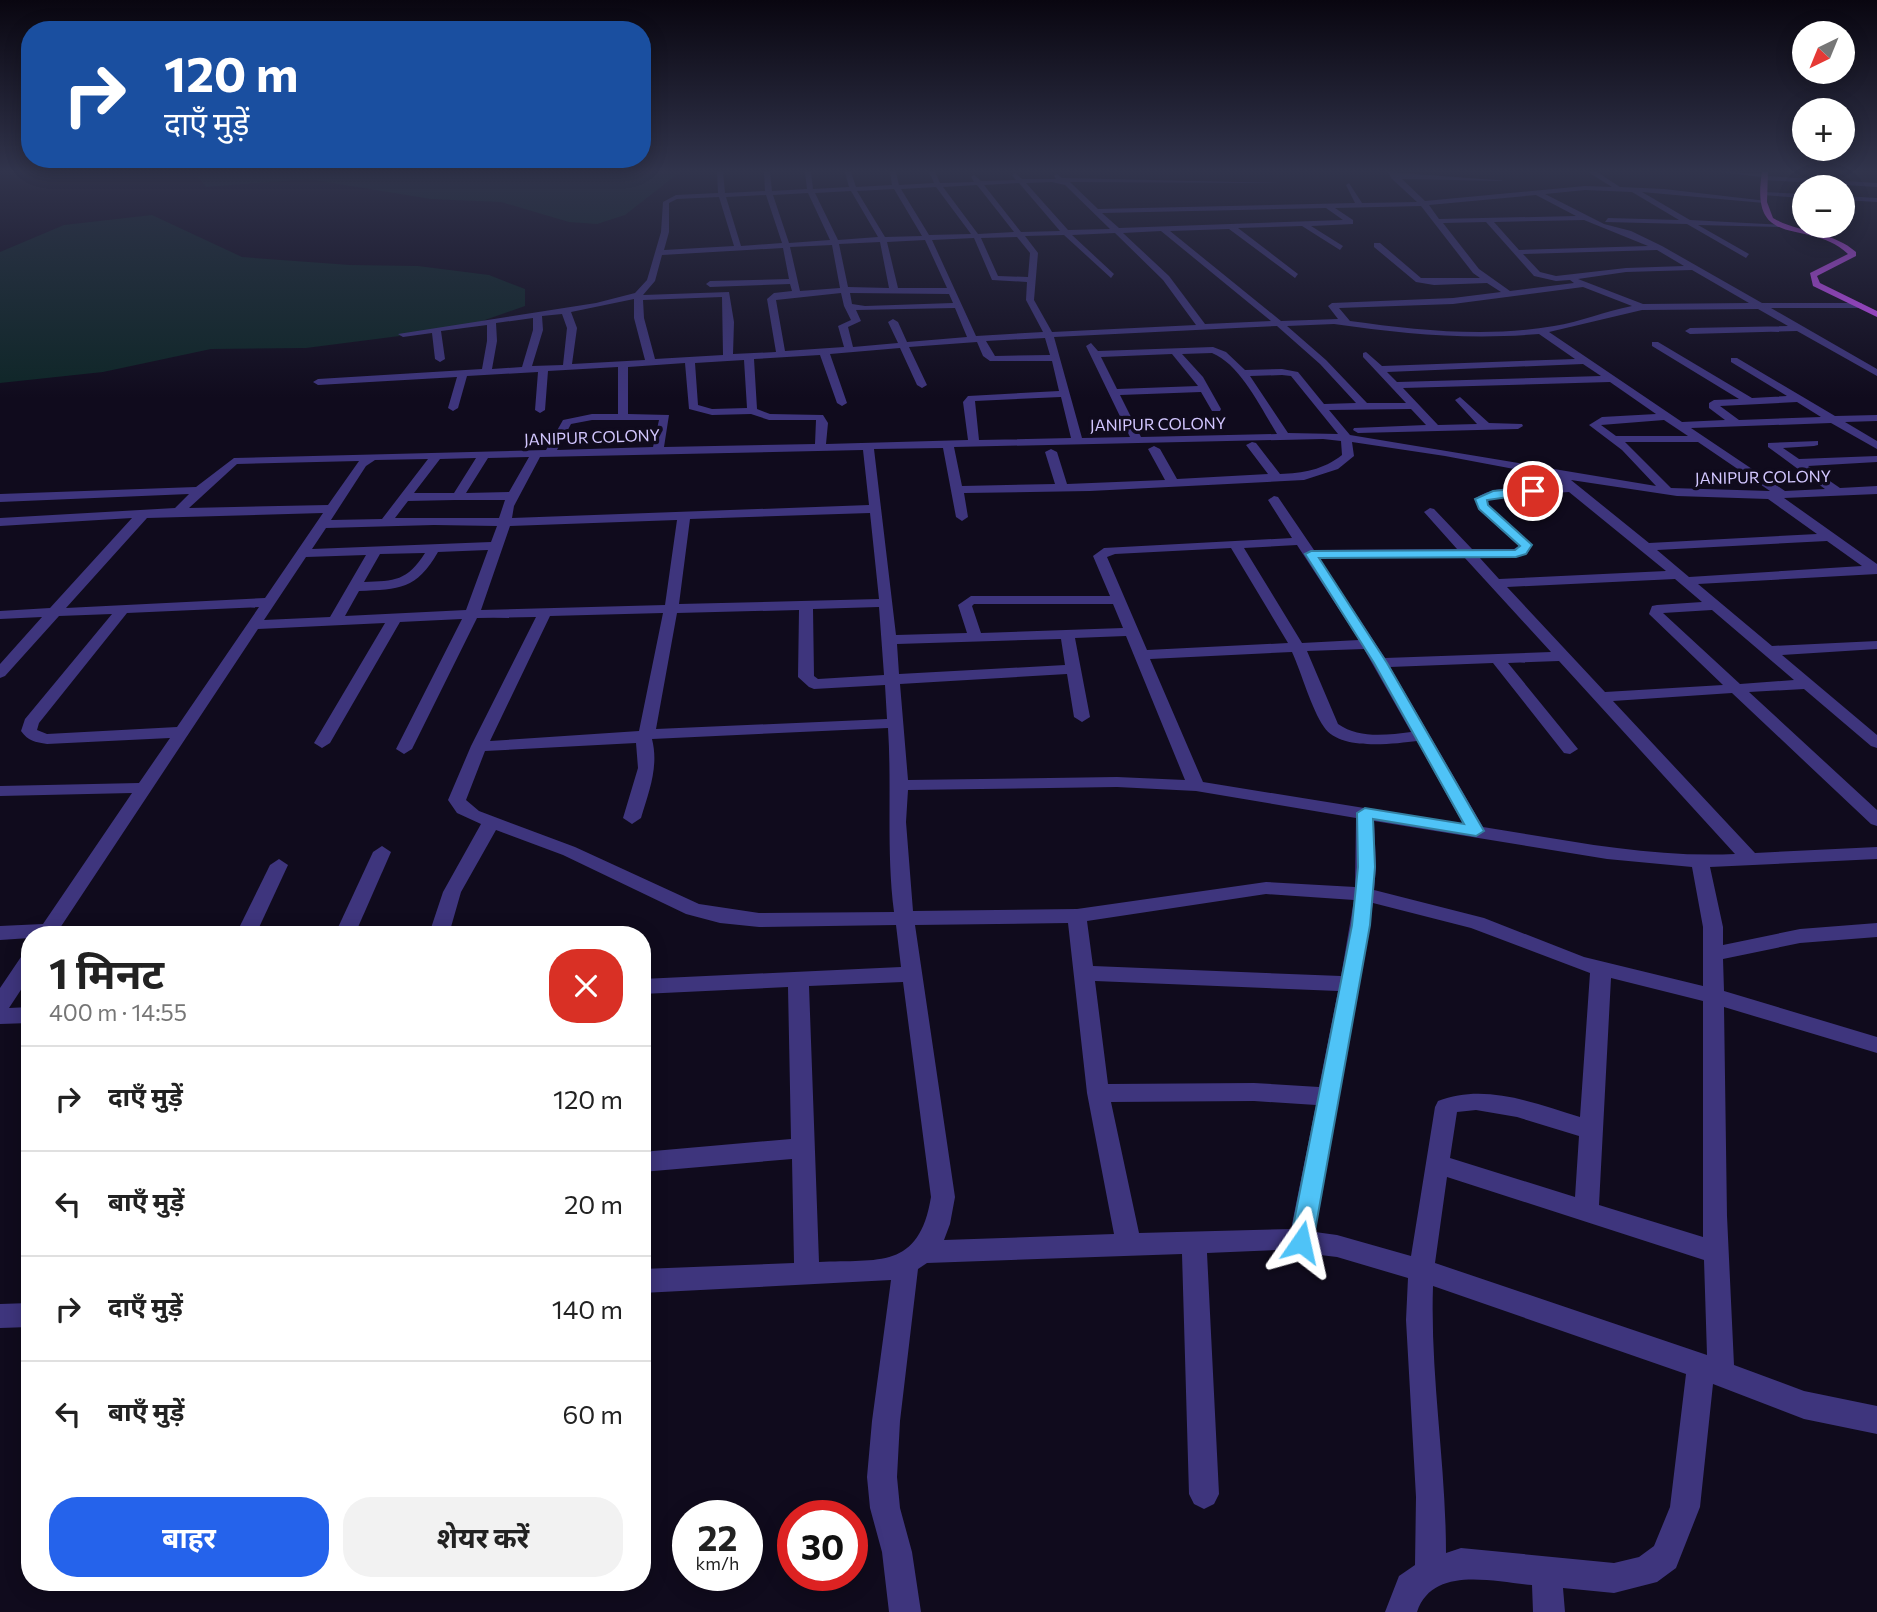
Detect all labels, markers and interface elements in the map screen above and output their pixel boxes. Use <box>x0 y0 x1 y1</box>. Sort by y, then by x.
north arrow <box>1792 21 1855 84</box>
map controls <box>1792 21 1855 238</box>
text: 120 m <box>164 42 298 102</box>
icon: right <box>49 49 140 140</box>
button: + <box>1792 98 1855 161</box>
text: दाएँ मुड़ें <box>164 102 249 142</box>
button: − <box>1792 175 1855 238</box>
street label: JANIPUR COLONY <box>1090 413 1227 434</box>
street label: JANIPUR COLONY <box>524 425 661 448</box>
pin <box>1503 461 1563 521</box>
street label: JANIPUR COLONY <box>1695 466 1832 487</box>
icon: arrive <box>1514 472 1552 510</box>
text: 1 मिनट <box>49 946 164 998</box>
button: close <box>549 949 623 1023</box>
text: 400 m · 14:55 <box>49 998 187 1026</box>
icon: right <box>49 1080 87 1118</box>
text: दाएँ मुड़ें <box>108 1080 183 1111</box>
text: 120 m <box>553 1083 623 1114</box>
icon: left <box>49 1185 87 1223</box>
text: बाएँ मुड़ें <box>108 1185 184 1216</box>
text: 20 m <box>564 1188 623 1219</box>
position arrow <box>1264 1205 1338 1279</box>
icon: right <box>49 1290 87 1328</box>
text: दाएँ मुड़ें <box>108 1290 183 1321</box>
text: 140 m <box>552 1293 623 1324</box>
icon: left <box>49 1395 87 1433</box>
text: बाएँ मुड़ें <box>108 1395 184 1426</box>
text: 60 m <box>563 1398 623 1429</box>
button: बाहर <box>49 1497 329 1577</box>
button: शेयर करें <box>343 1497 623 1577</box>
speed limit sign: 30 <box>777 1500 868 1591</box>
text: 22 <box>698 1515 737 1558</box>
text: km/h <box>696 1552 739 1574</box>

